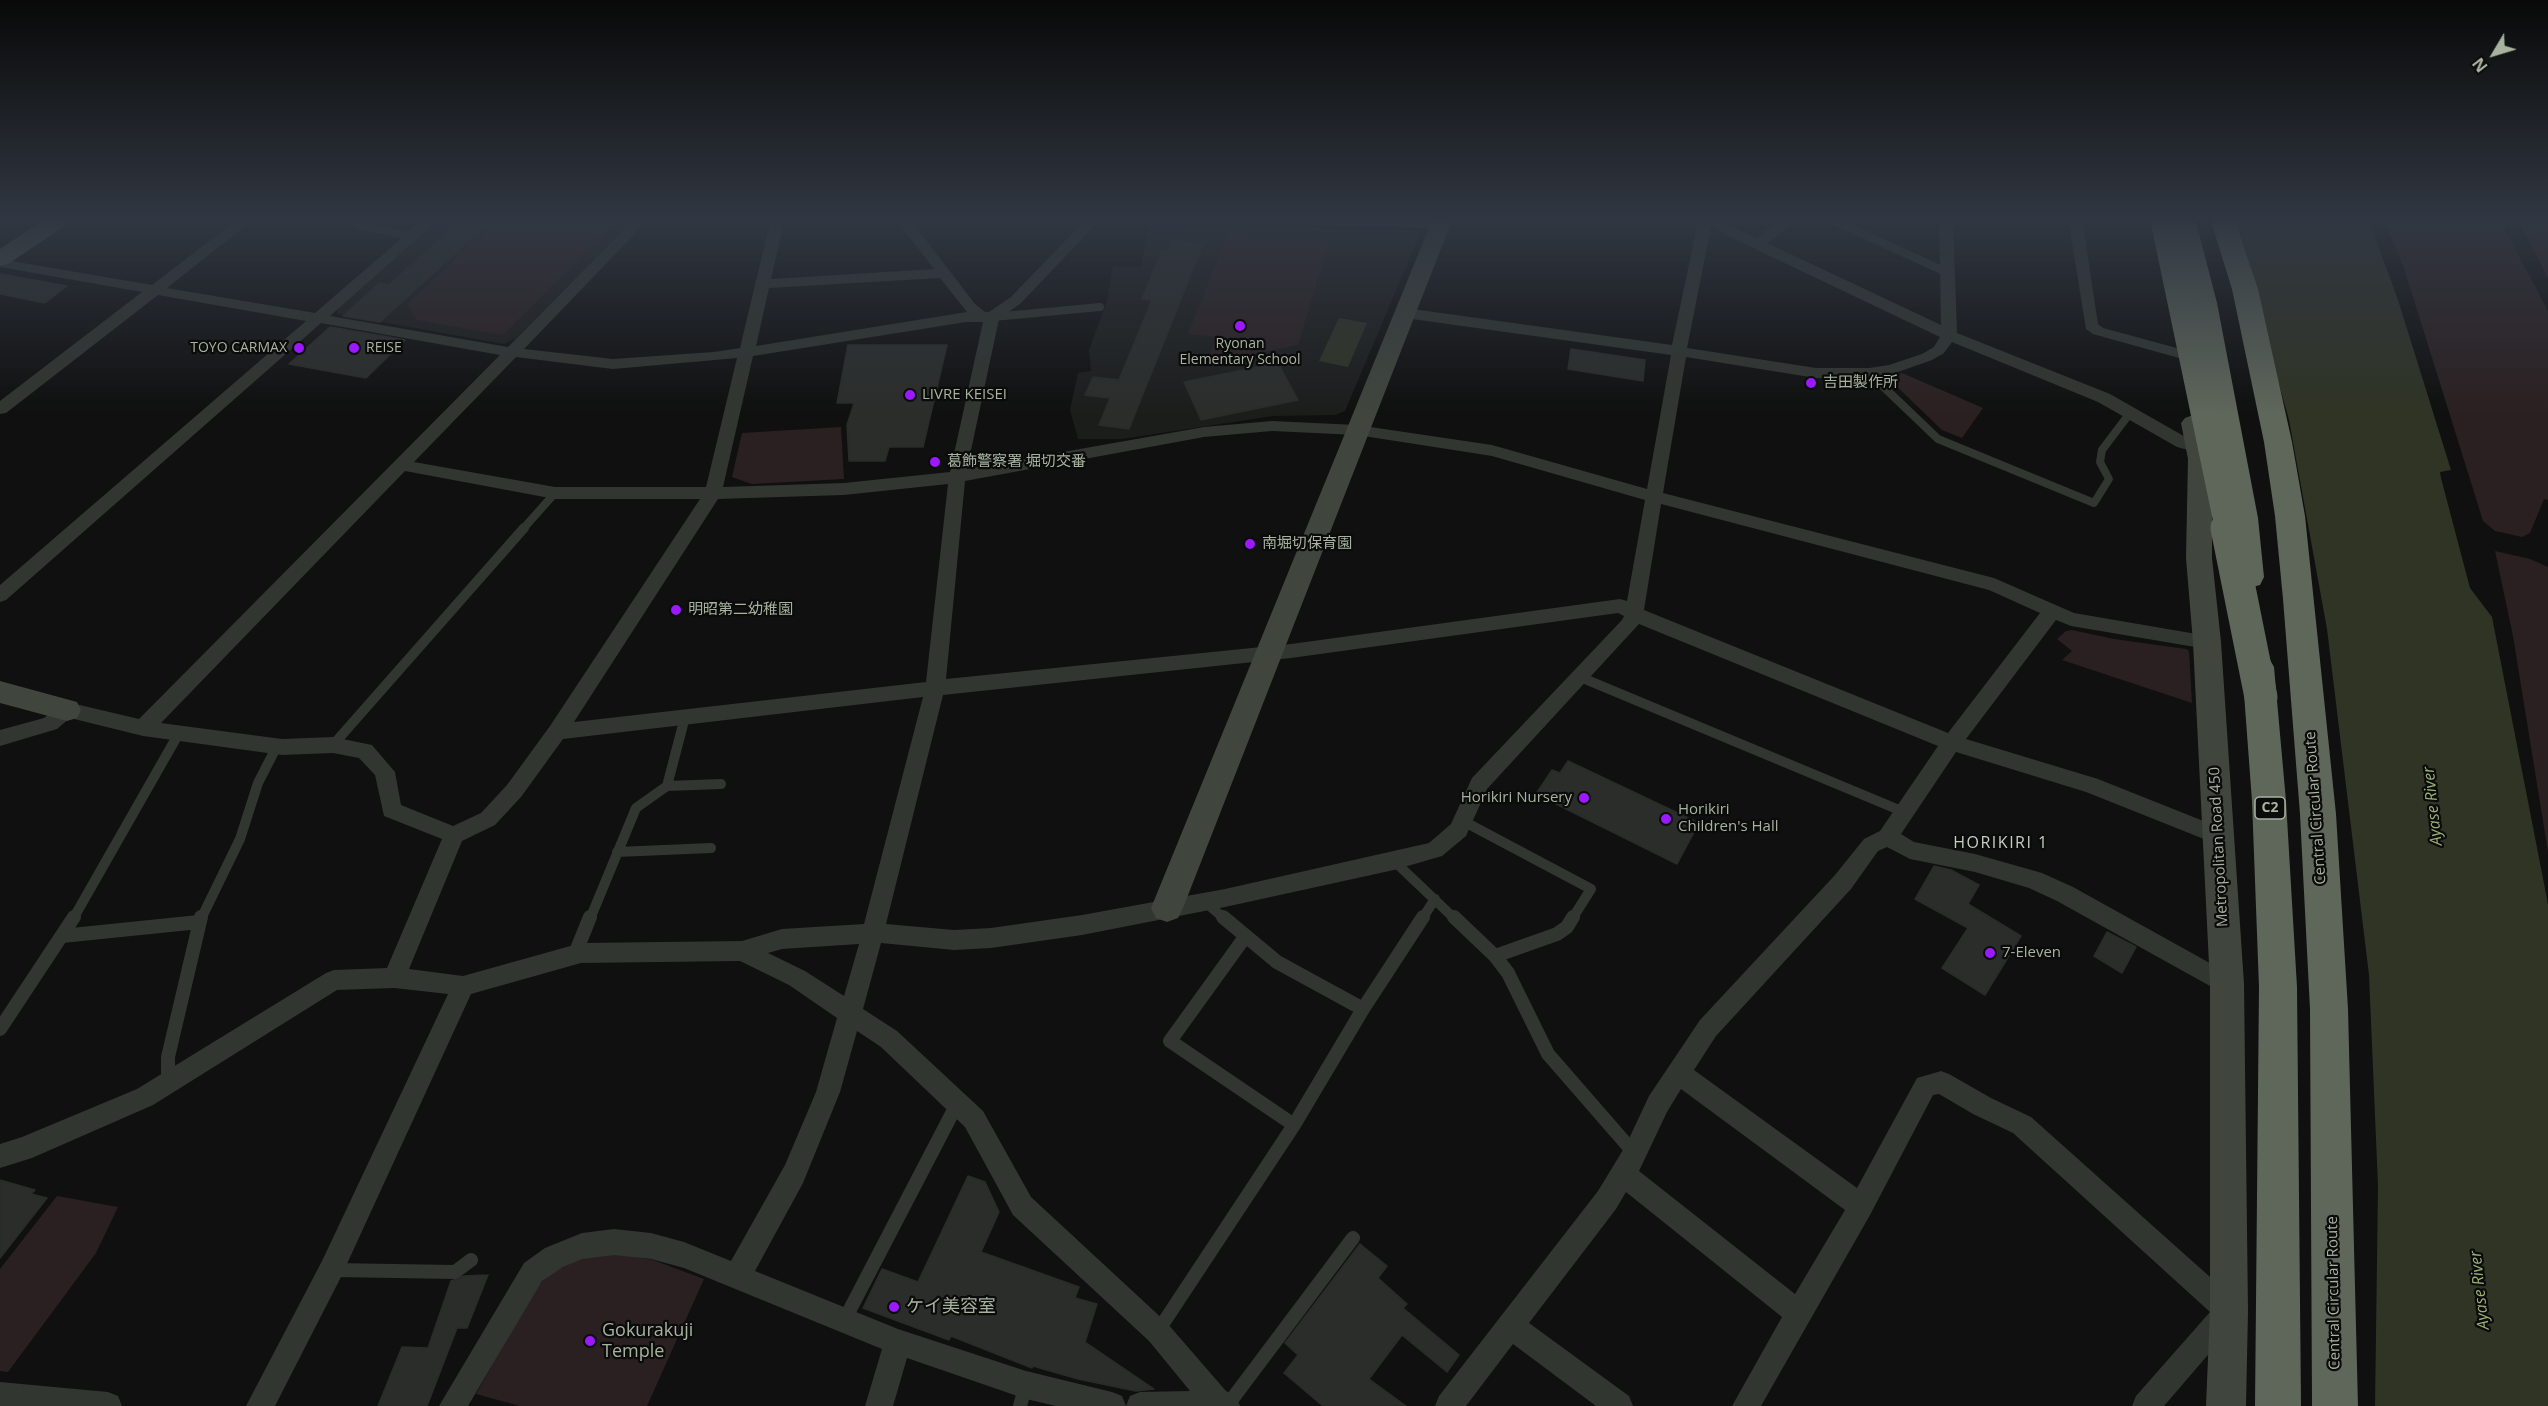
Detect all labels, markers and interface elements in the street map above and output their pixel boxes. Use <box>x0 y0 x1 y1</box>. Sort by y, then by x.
north arrow <box>2464 24 2524 84</box>
text: N <box>2467 53 2492 77</box>
marker: Ryonan Elementary School <box>1233 319 1247 333</box>
place label: Ryonan Elementary School <box>1179 336 1301 368</box>
place label: TOYO CARMAX <box>190 340 287 356</box>
place label: REISE <box>366 340 402 356</box>
marker: TOYO CARMAX <box>292 341 306 355</box>
marker: REISE <box>347 341 361 355</box>
place label: 吉田製作所 <box>1823 374 1898 392</box>
marker: 吉田製作所 <box>1804 376 1818 390</box>
place label: LIVRE KEISEI <box>922 386 1007 404</box>
marker: LIVRE KEISEI <box>903 388 917 402</box>
place label: 葛飾警察署 堀切交番 <box>947 453 1086 471</box>
marker: 葛飾警察署 堀切交番 <box>928 455 942 469</box>
place label: 南堀切保育園 <box>1262 535 1352 553</box>
marker: 南堀切保育園 <box>1243 537 1257 551</box>
place label: 明昭第二幼稚園 <box>688 601 793 619</box>
marker: 明昭第二幼稚園 <box>669 603 683 617</box>
street label: Central Circular Route <box>2302 731 2330 885</box>
street label: Metropolitan Road 450 <box>2206 766 2232 928</box>
water label: Ayase River <box>2419 766 2447 846</box>
place label: Horikiri Nursery <box>1461 789 1572 807</box>
marker: Horikiri Nursery <box>1577 791 1591 805</box>
road number: C2 <box>2255 797 2285 819</box>
place label: Horikiri Children's Hall <box>1678 801 1778 836</box>
marker: Horikiri Children's Hall <box>1659 812 1673 826</box>
district label: HORIKIRI 1 <box>1953 833 2049 853</box>
place label: 7-Eleven <box>2002 944 2061 962</box>
marker: 7-Eleven <box>1983 946 1997 960</box>
street label: Central Circular Route <box>2324 1216 2344 1370</box>
water label: Ayase River <box>2466 1250 2494 1330</box>
place label: ケイ美容室 <box>906 1296 996 1318</box>
marker: ケイ美容室 <box>887 1300 901 1314</box>
place label: Gokurakuji Temple <box>602 1320 693 1362</box>
marker: Gokurakuji Temple <box>583 1334 597 1348</box>

